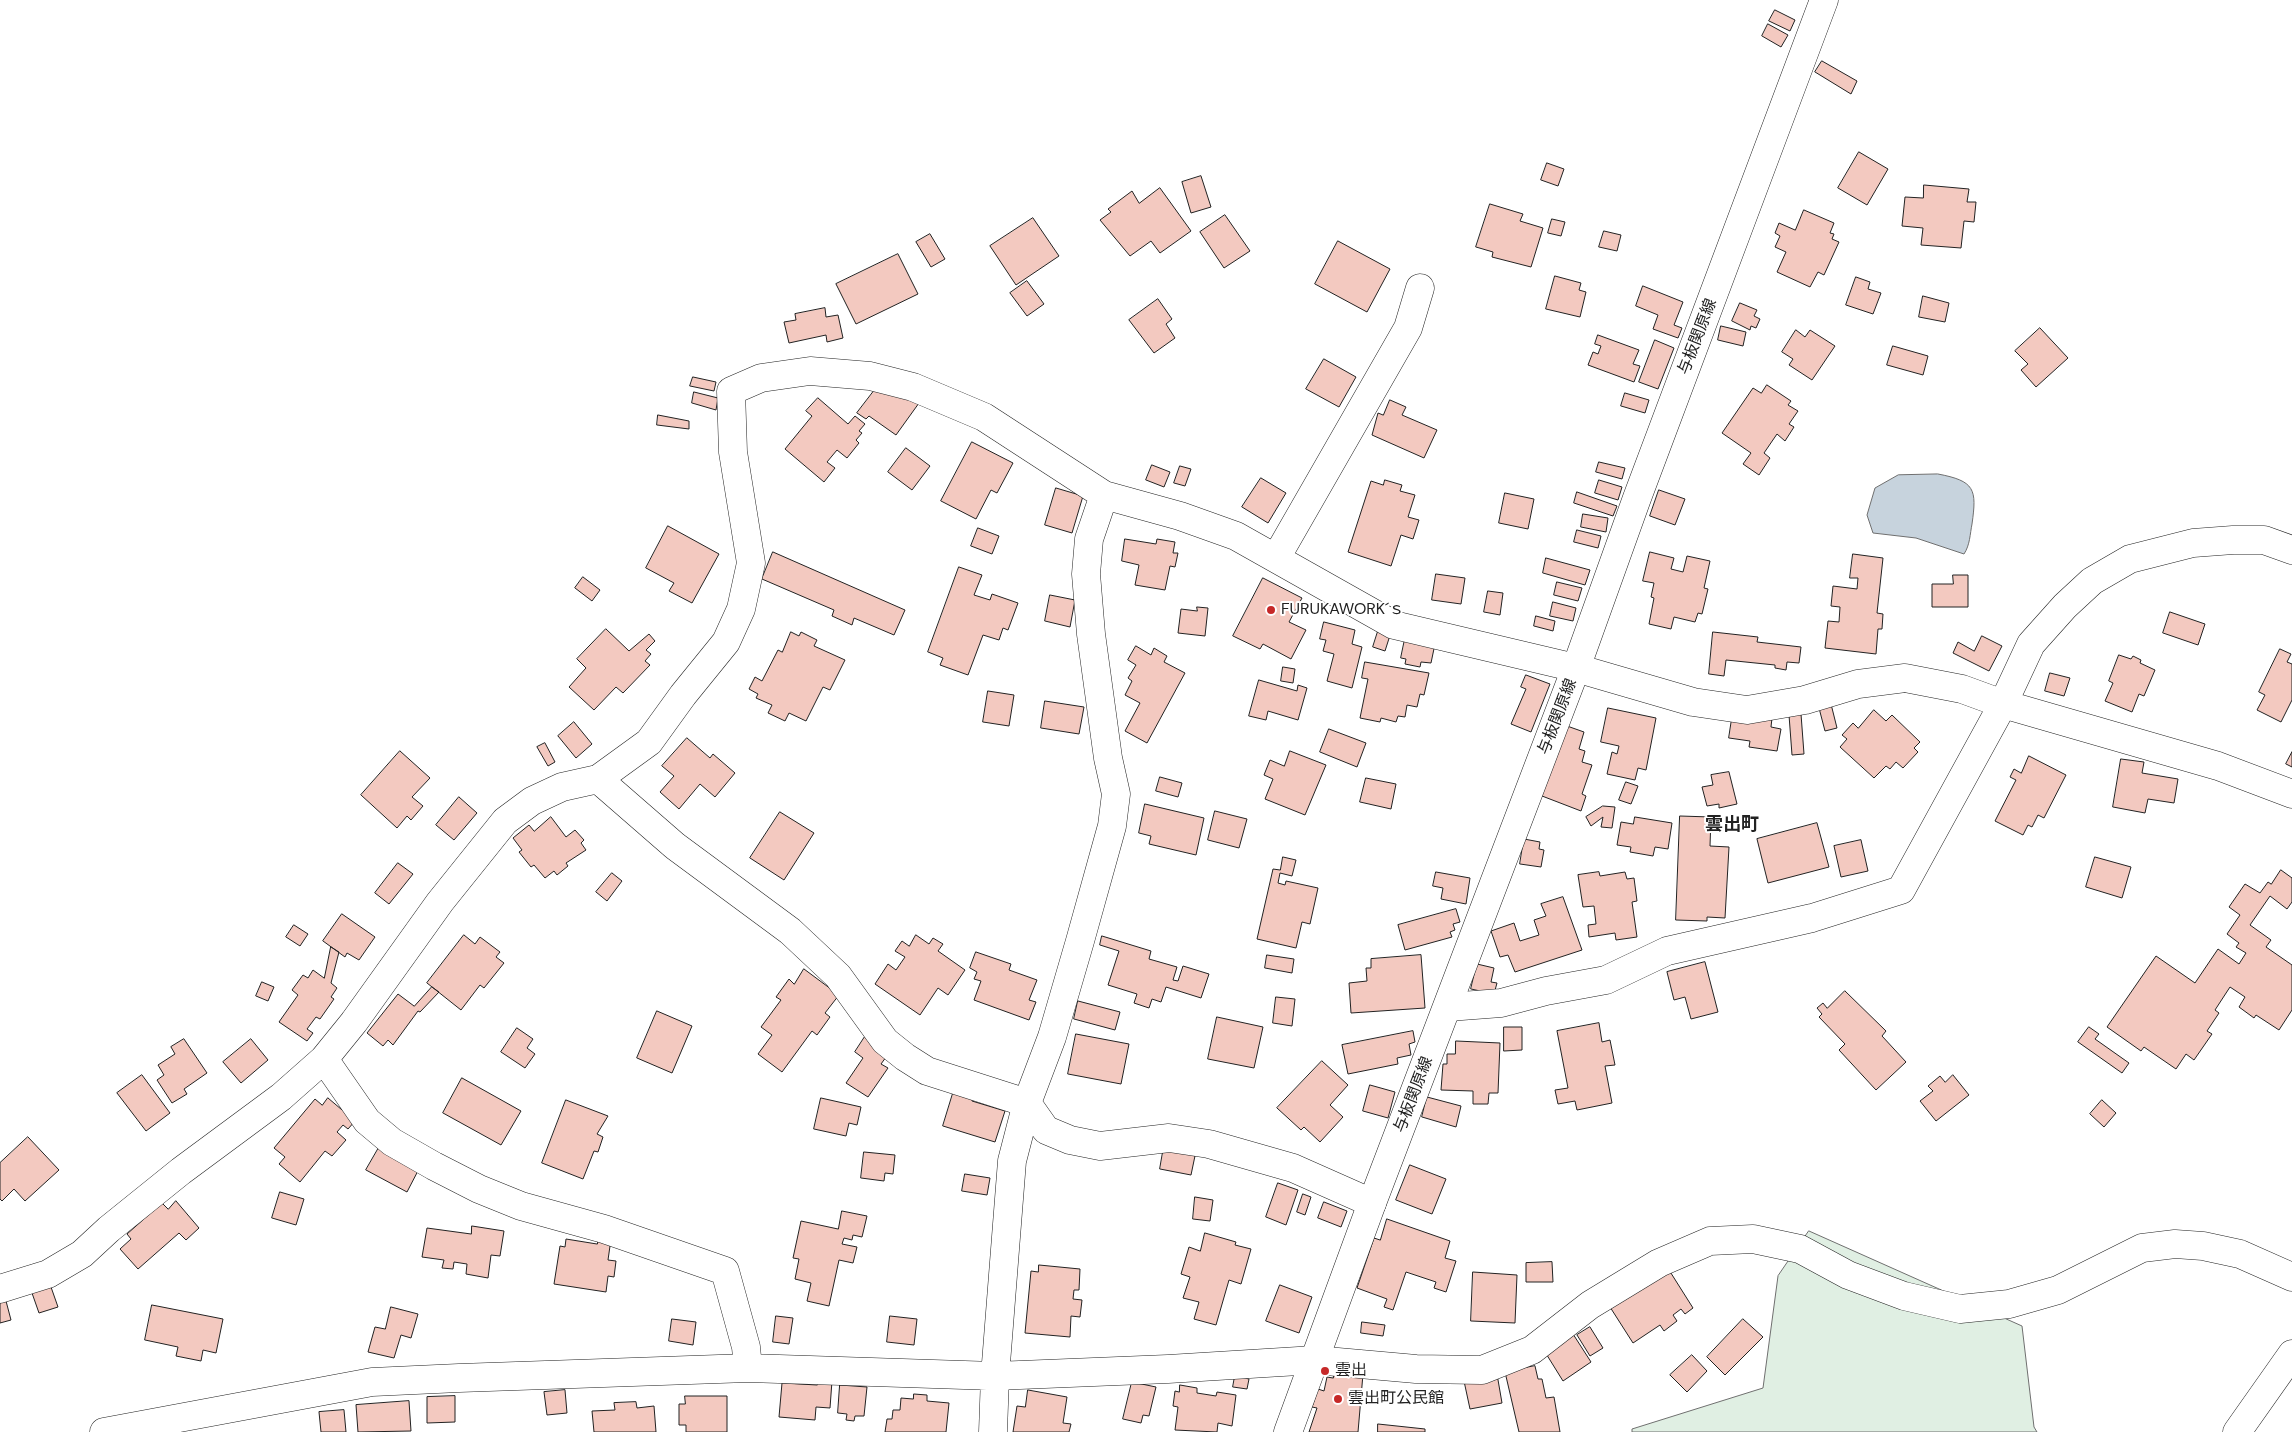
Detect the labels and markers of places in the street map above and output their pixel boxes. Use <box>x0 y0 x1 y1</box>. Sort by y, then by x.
place label: FURUKAWORK´ｓ <box>1281 600 1405 620</box>
marker: FURUKAWORK´ｓ <box>1265 604 1277 616</box>
place label: 雲出 <box>1335 1361 1367 1381</box>
marker: 雲出 <box>1319 1365 1331 1377</box>
place label: 雲出町公民館 <box>1348 1389 1444 1409</box>
marker: 雲出町公民館 <box>1332 1393 1344 1405</box>

